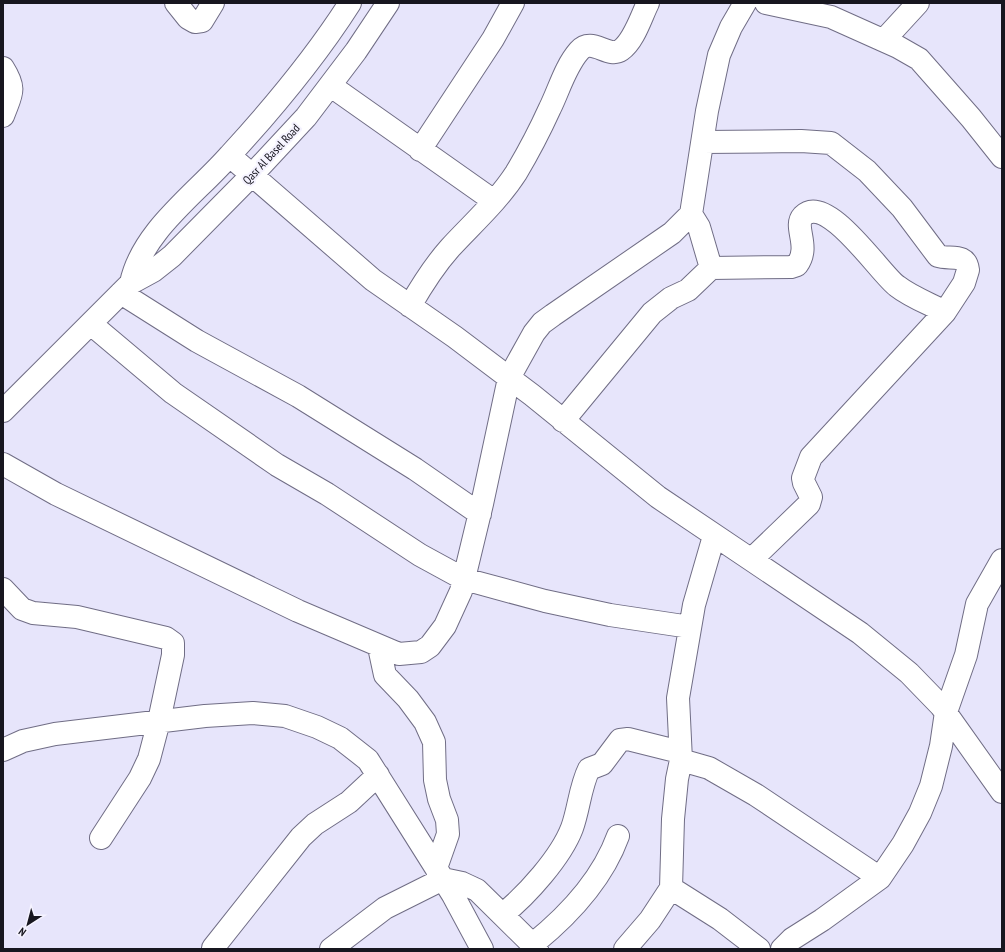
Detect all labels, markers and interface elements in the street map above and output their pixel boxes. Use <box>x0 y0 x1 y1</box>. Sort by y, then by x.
street label: Qasr Al Basel Road <box>239 121 303 187</box>
north arrow <box>8 904 48 944</box>
text: N <box>16 925 29 940</box>

